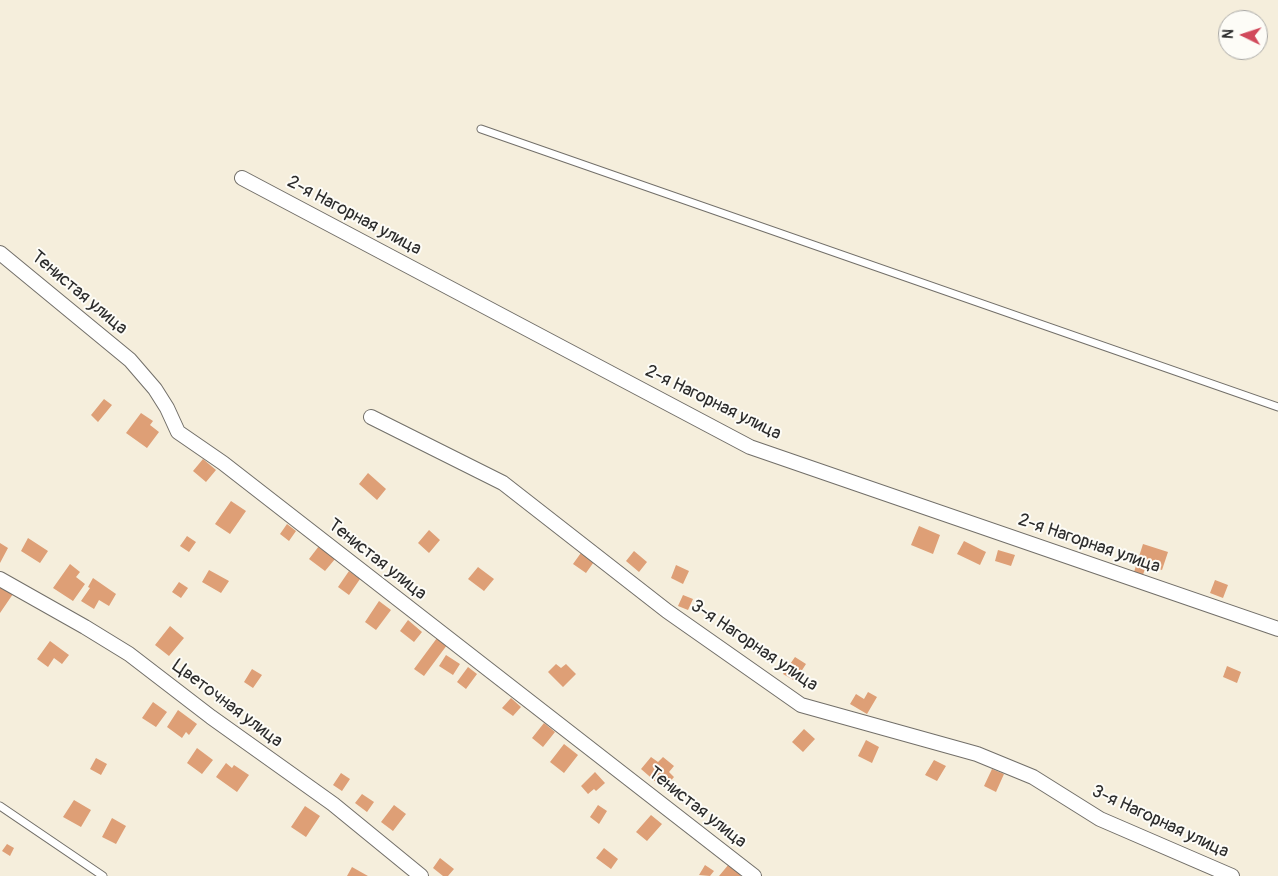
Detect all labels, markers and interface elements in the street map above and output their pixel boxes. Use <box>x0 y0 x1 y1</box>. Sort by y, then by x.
north arrow <box>1218 10 1268 60</box>
text: N <box>1220 29 1237 39</box>
street label: 2-я Нагорная улица <box>283 172 425 260</box>
street label: Тенистая улица <box>26 246 132 340</box>
street label: 2-я Нагорная улица <box>641 361 785 445</box>
street label: 2-я Нагорная улица <box>1015 510 1163 578</box>
street label: Тенистая улица <box>323 515 431 605</box>
street label: 3-я Нагорная улица <box>686 595 822 697</box>
street label: Цветочная улица <box>167 655 287 753</box>
street label: Тенистая улица <box>643 763 751 853</box>
street label: 3-я Нагорная улица <box>1088 781 1232 863</box>

